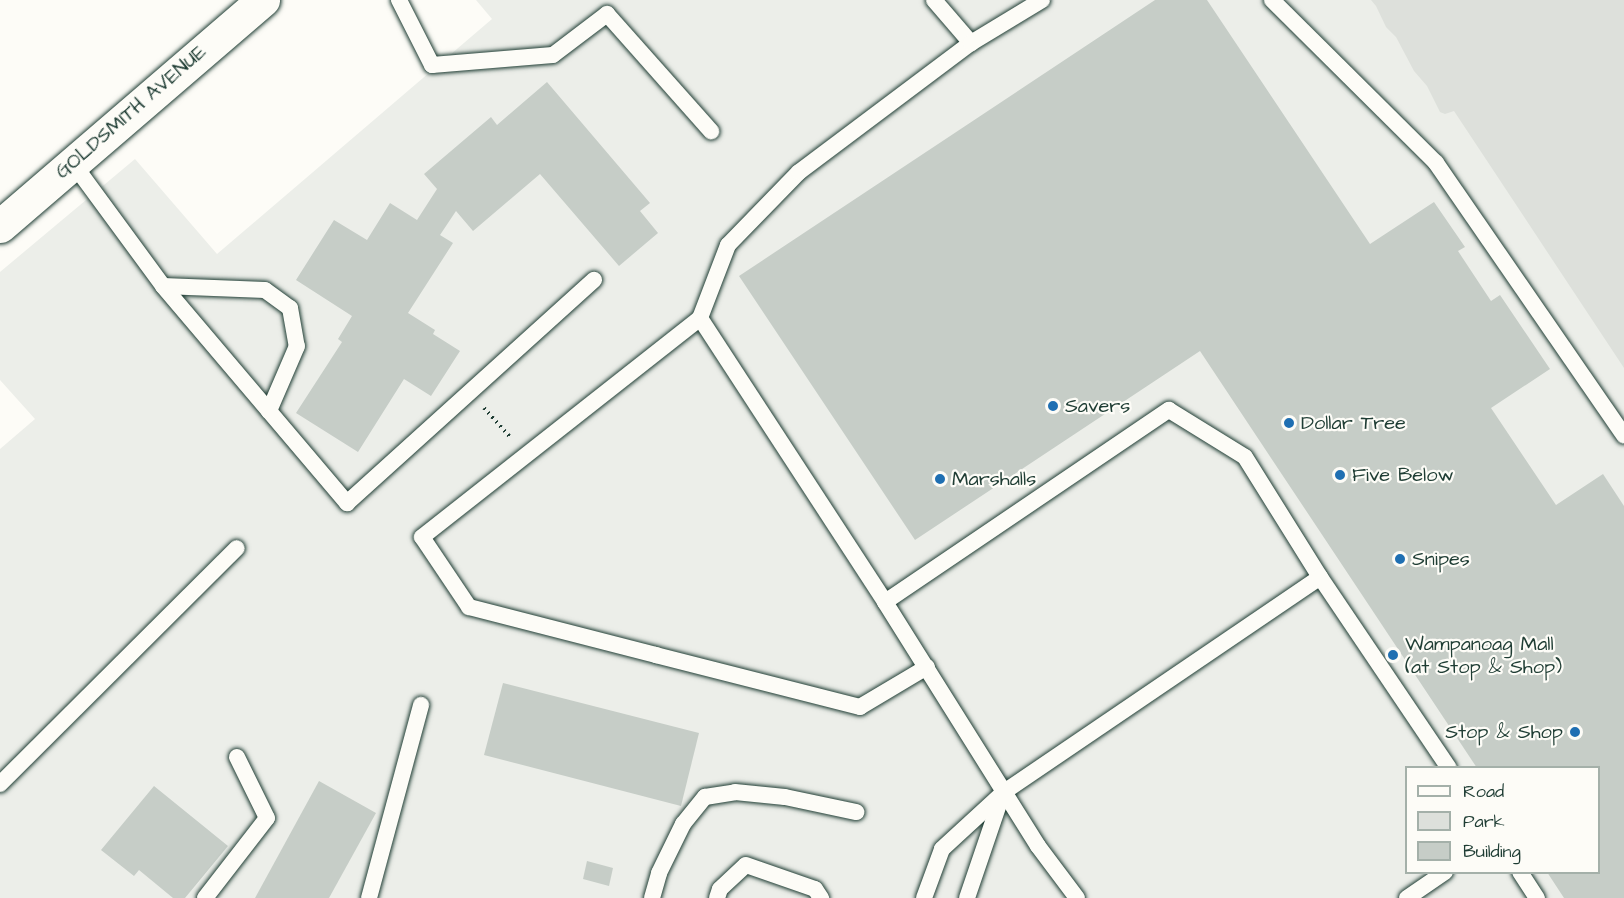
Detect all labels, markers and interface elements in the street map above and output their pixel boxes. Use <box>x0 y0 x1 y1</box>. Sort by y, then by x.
street label: GOLDSMITH AVENUE <box>51 40 211 184</box>
place label: Savers <box>1065 394 1130 418</box>
marker: Savers <box>1046 399 1060 413</box>
place label: Dollar Tree <box>1301 411 1406 435</box>
marker: Dollar Tree <box>1282 416 1296 430</box>
place label: Five Below <box>1352 463 1454 487</box>
place label: Marshalls <box>952 467 1036 491</box>
marker: Five Below <box>1333 468 1347 482</box>
marker: Marshalls <box>933 472 947 486</box>
place label: Snipes <box>1412 547 1470 571</box>
marker: Snipes <box>1393 552 1407 566</box>
place label: Wampanoag Mall (at Stop & Shop) <box>1405 632 1562 679</box>
marker: Wampanoag Mall (at Stop & Shop) <box>1386 648 1400 662</box>
place label: Stop & Shop <box>1445 720 1563 744</box>
marker: Stop & Shop <box>1568 725 1582 739</box>
legend <box>1405 766 1600 874</box>
text: Road <box>1463 779 1504 804</box>
text: Park <box>1463 809 1505 834</box>
text: Building <box>1463 839 1521 864</box>

